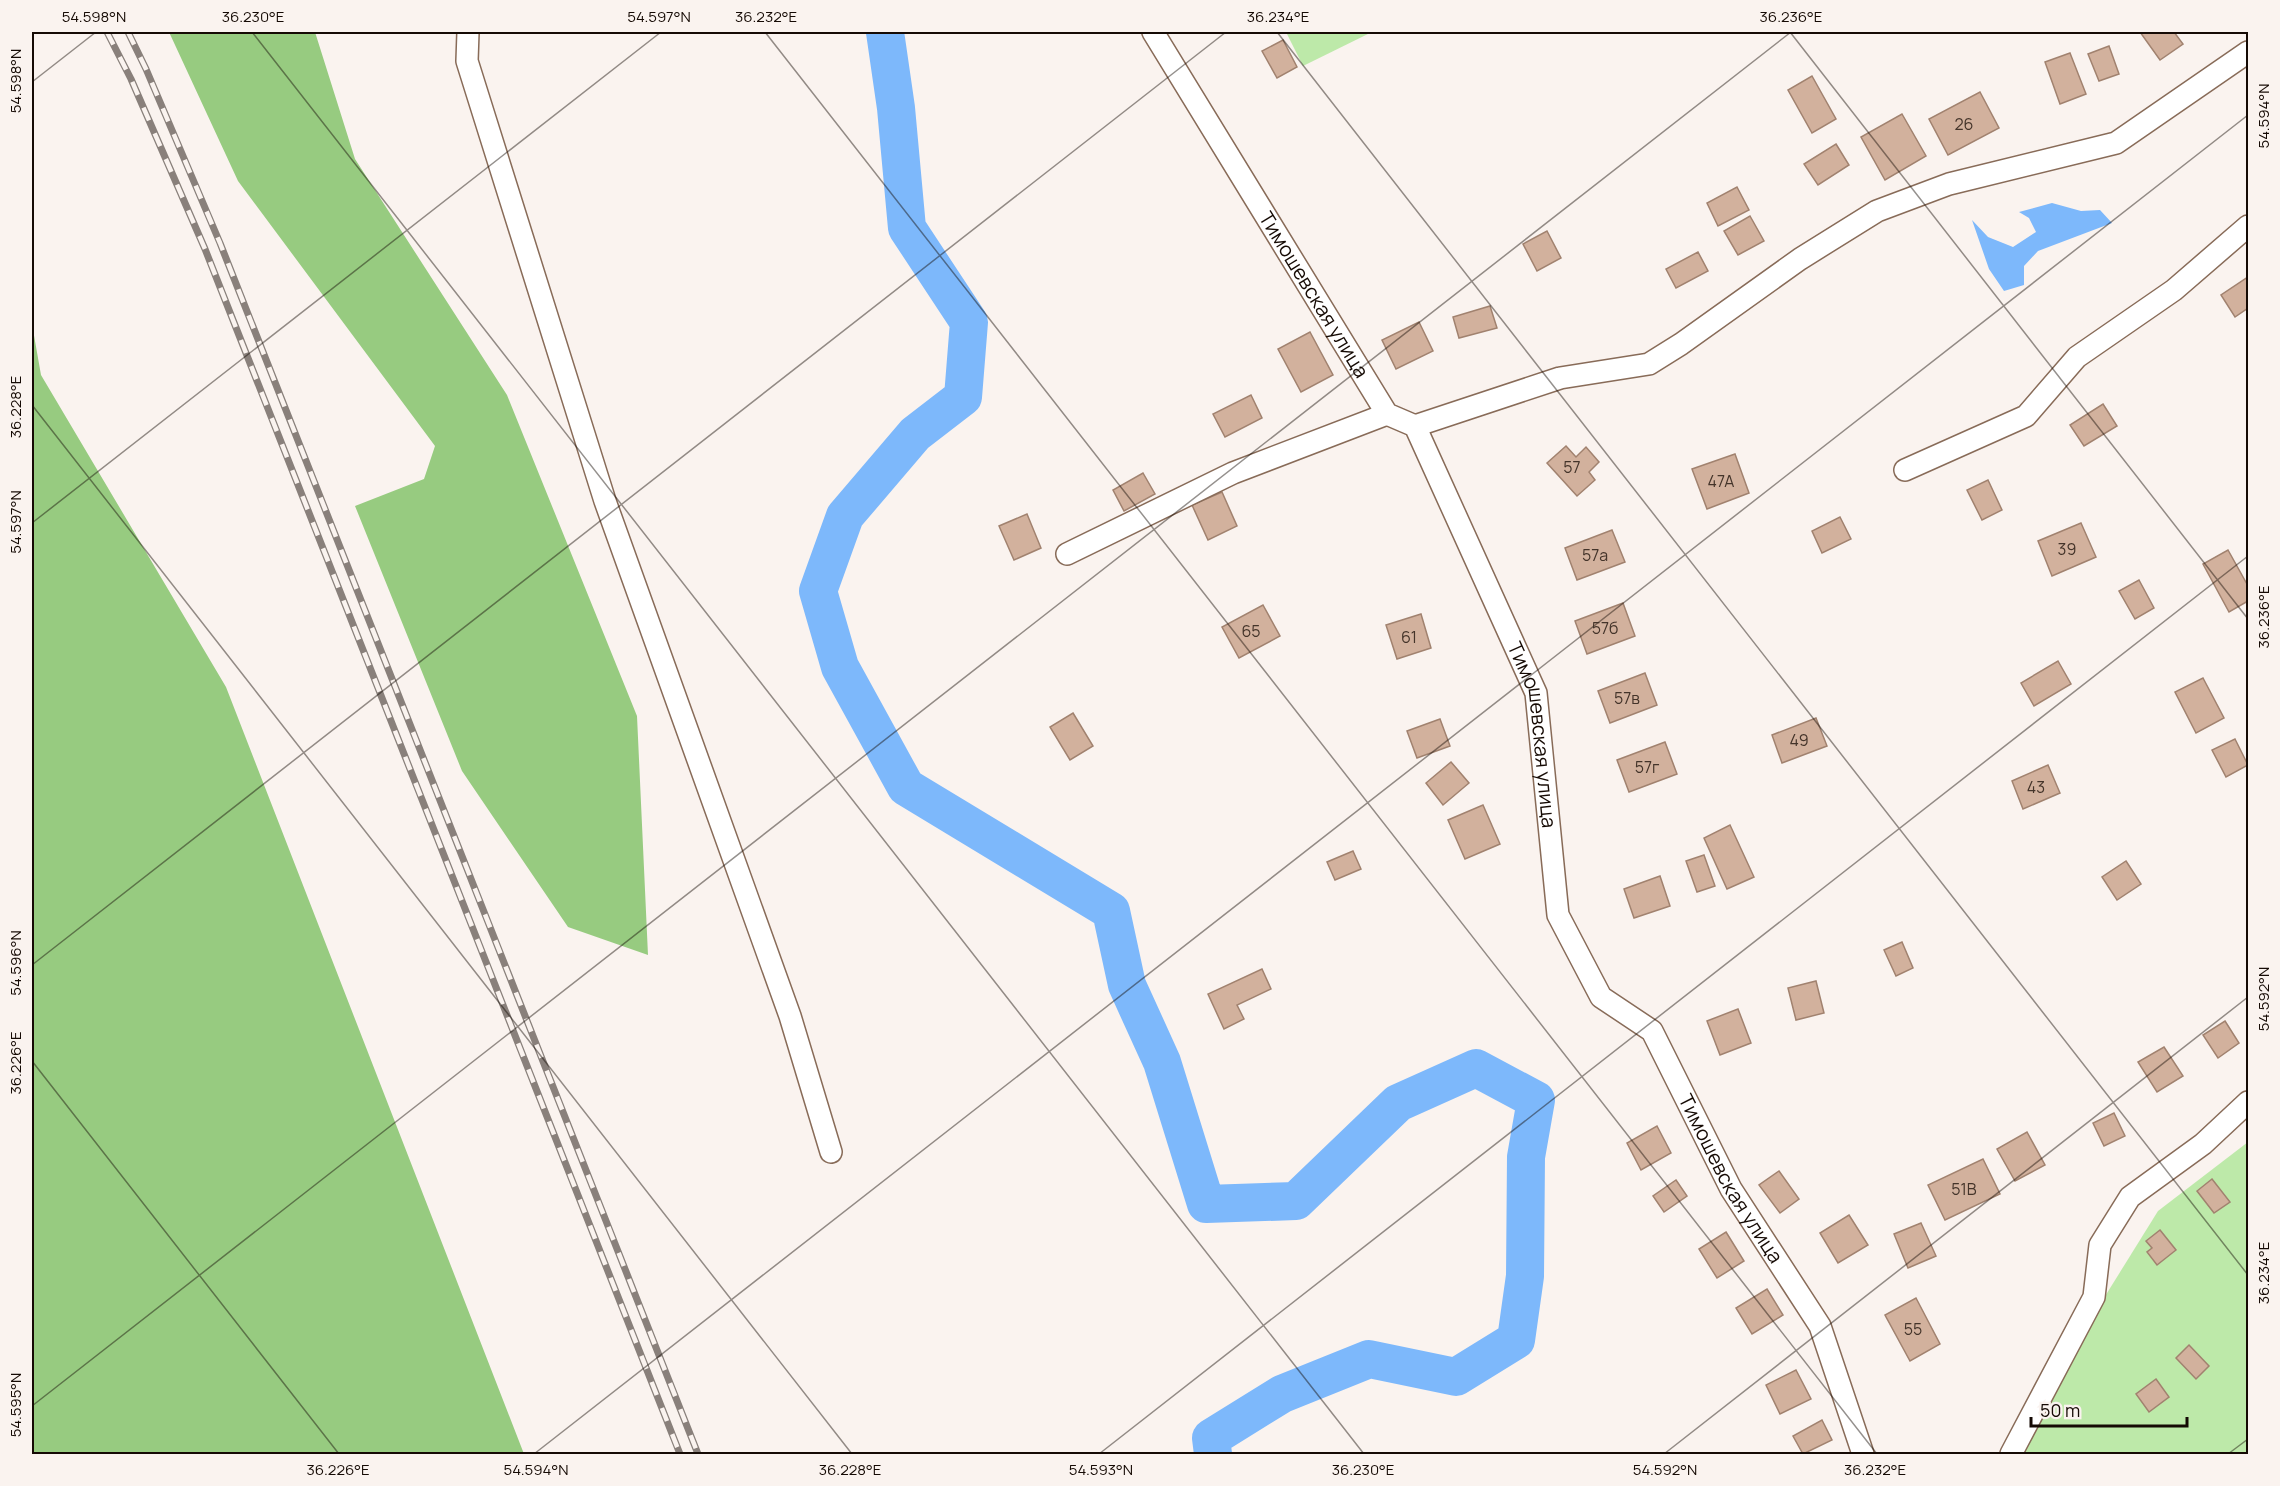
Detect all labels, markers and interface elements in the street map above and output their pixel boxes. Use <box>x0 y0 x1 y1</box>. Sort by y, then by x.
text: 54.598°N <box>62 6 126 27</box>
text: 36.230°E <box>222 6 284 27</box>
text: 54.597°N <box>627 6 691 27</box>
text: 36.232°E <box>735 6 797 27</box>
text: 36.234°E <box>1247 6 1309 27</box>
text: 36.236°E <box>1760 6 1822 27</box>
text: 54.598°N <box>5 49 26 113</box>
text: 54.594°N <box>2253 84 2274 148</box>
house number: 26 <box>1954 113 1974 135</box>
street label: Тимошевская улица <box>1253 206 1376 383</box>
text: 36.228°E <box>5 376 26 438</box>
house number: 57 <box>1563 456 1581 478</box>
house number: 47А <box>1708 470 1734 492</box>
text: 54.597°N <box>5 490 26 554</box>
house number: 39 <box>2058 538 2076 560</box>
house number: 57а <box>1582 544 1608 566</box>
text: 36.236°E <box>2253 586 2274 648</box>
house number: 57б <box>1592 617 1618 639</box>
house number: 65 <box>1241 620 1261 642</box>
house number: 61 <box>1401 626 1417 648</box>
street label: Тимошевская улица <box>1502 637 1563 829</box>
house number: 57в <box>1614 687 1640 709</box>
house number: 49 <box>1789 729 1809 751</box>
house number: 57г <box>1635 756 1660 778</box>
house number: 43 <box>2027 776 2045 798</box>
text: 54.596°N <box>5 930 26 996</box>
text: 54.592°N <box>2253 967 2274 1031</box>
text: 36.226°E <box>5 1031 26 1095</box>
street label: Тимошевская улица <box>1673 1089 1790 1268</box>
house number: 51В <box>1951 1178 1977 1200</box>
text: 36.234°E <box>2253 1242 2274 1304</box>
house number: 55 <box>1904 1318 1922 1340</box>
text: 54.595°N <box>5 1373 26 1437</box>
scale bar <box>2031 1390 2187 1428</box>
text: 50 m <box>2040 1398 2080 1422</box>
text: 36.226°E <box>306 1459 370 1480</box>
text: 54.594°N <box>504 1459 568 1480</box>
text: 36.228°E <box>819 1459 881 1480</box>
text: 54.593°N <box>1069 1459 1133 1480</box>
text: 36.230°E <box>1332 1459 1394 1480</box>
text: 54.592°N <box>1633 1459 1697 1480</box>
text: 36.232°E <box>1844 1459 1906 1480</box>

